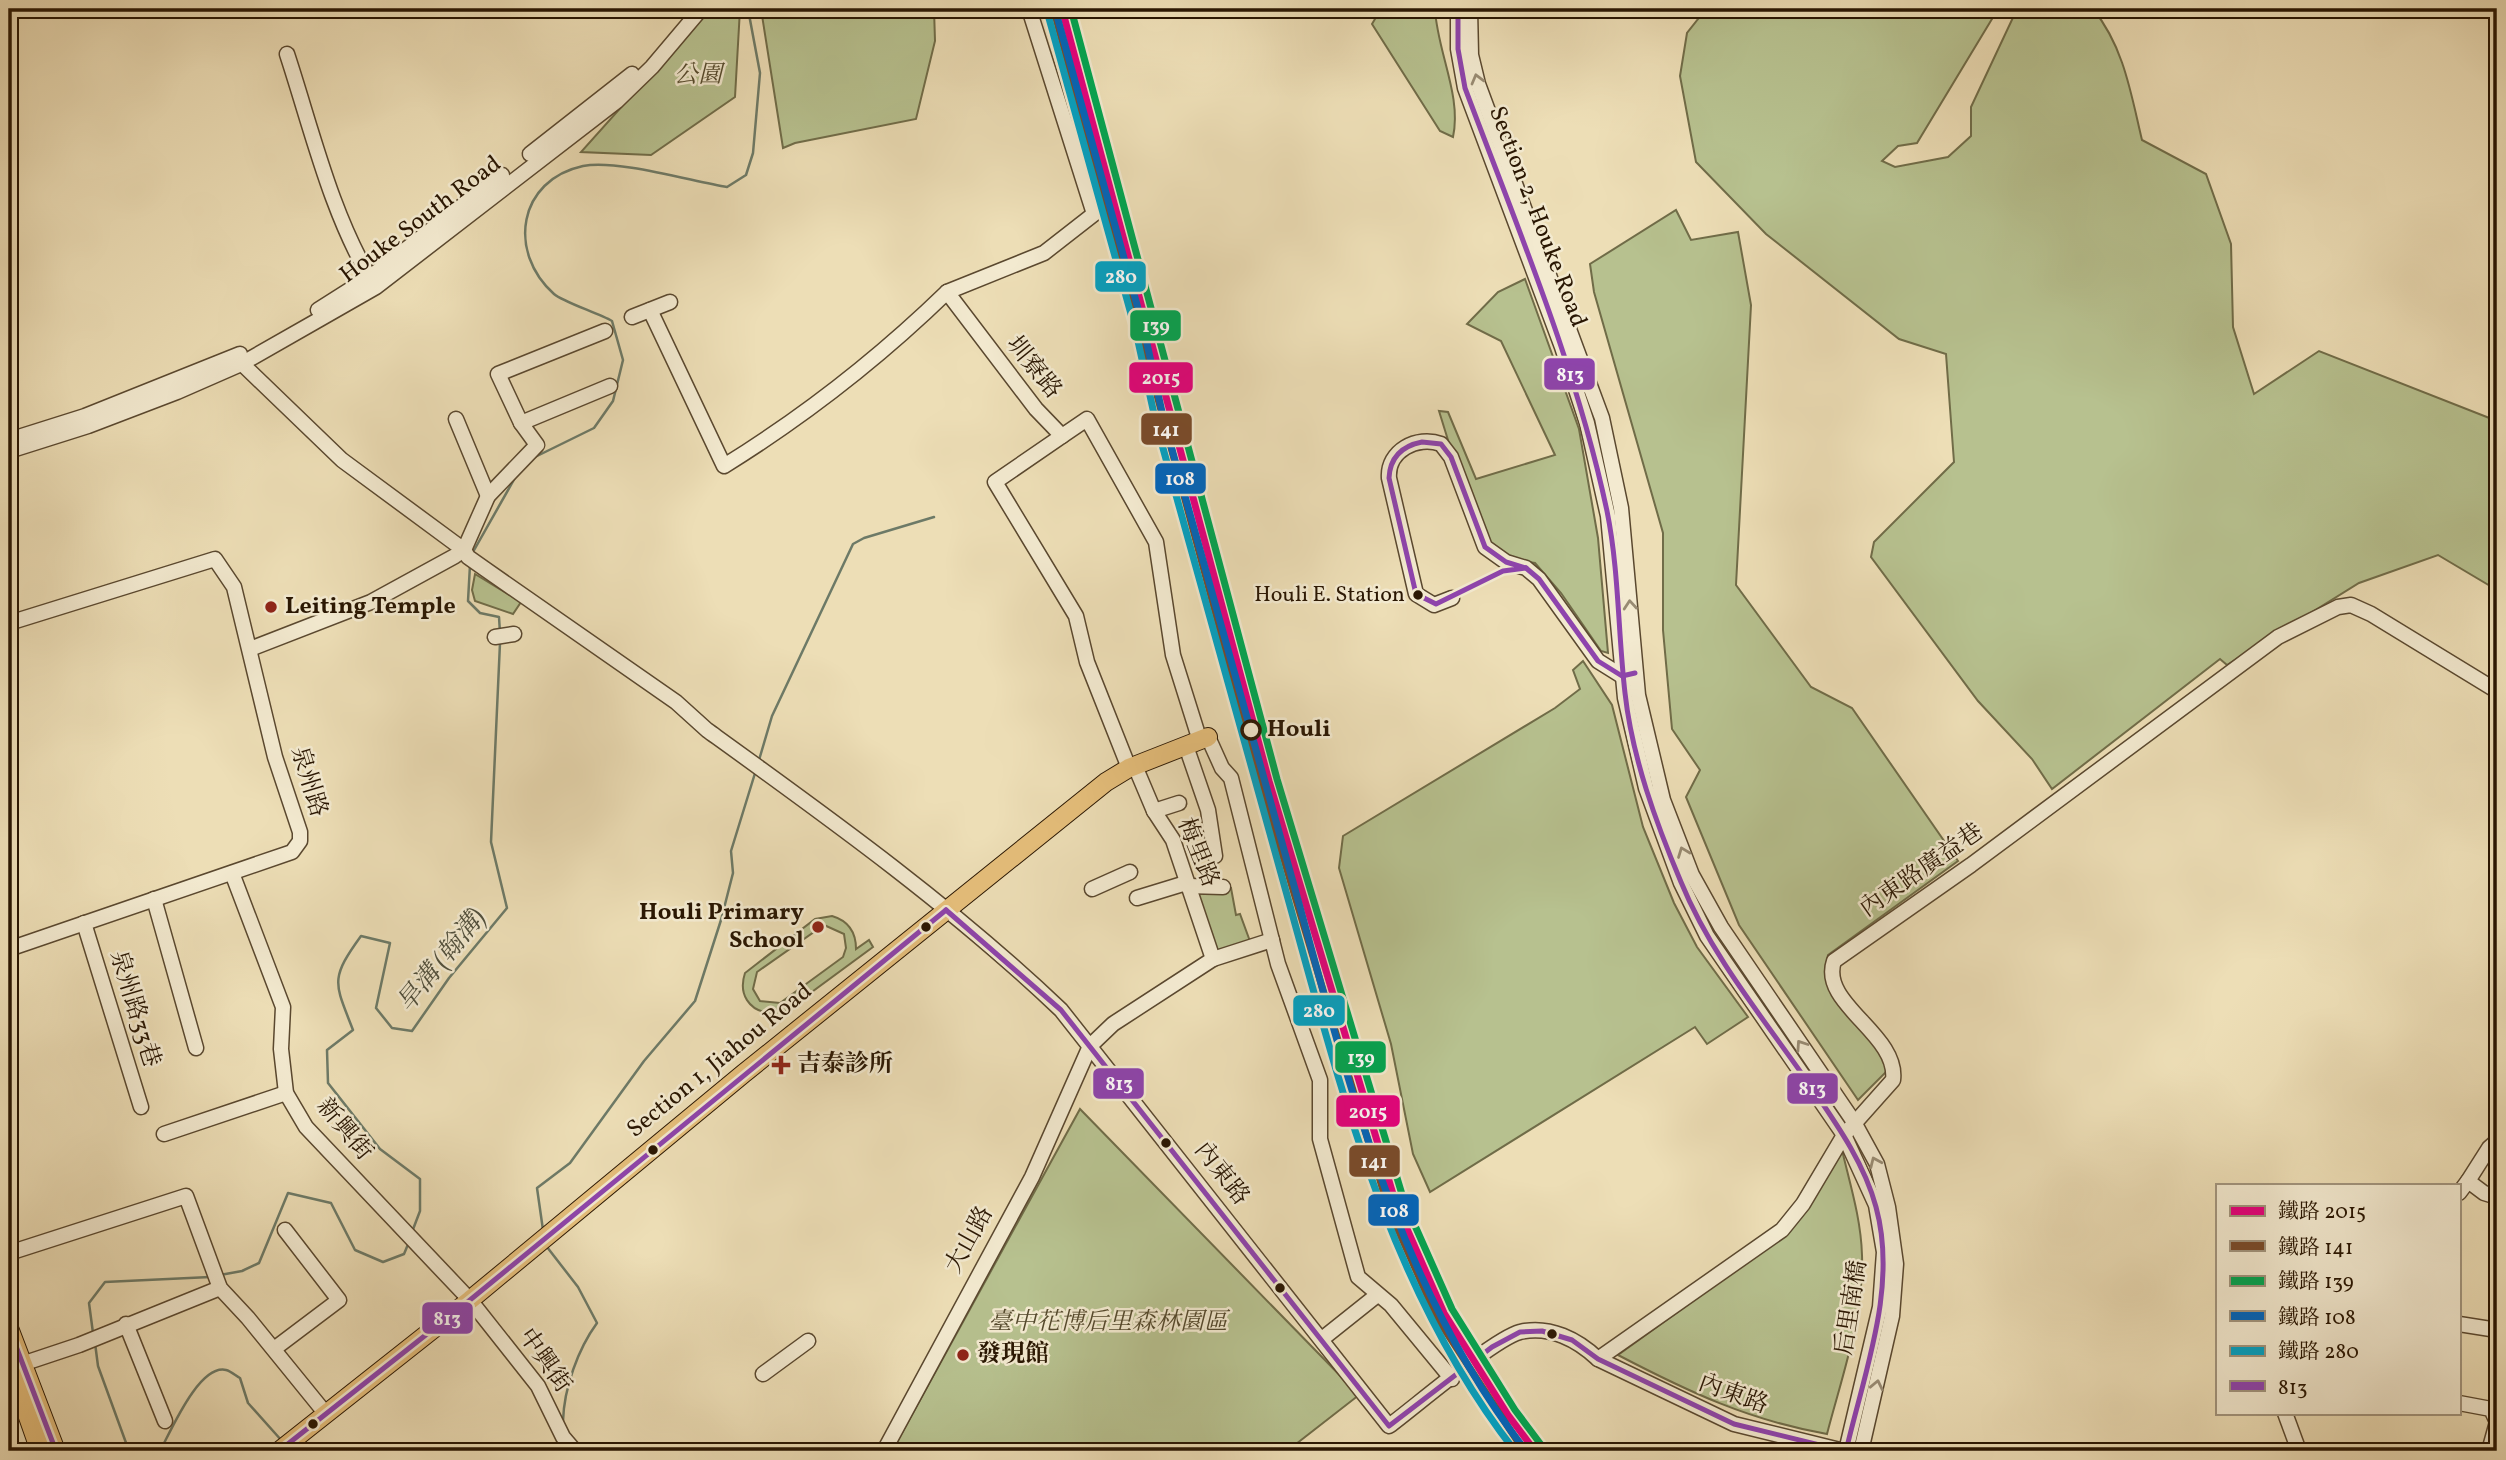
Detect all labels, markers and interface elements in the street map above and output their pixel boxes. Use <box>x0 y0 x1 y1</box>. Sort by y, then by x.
park label: 公園 <box>674 59 726 93</box>
one-way arrow <box>1471 73 1486 85</box>
street label: Section 2, Houke Road <box>1479 102 1595 332</box>
street label: Houke South Road <box>333 148 509 292</box>
line badge: 280 <box>1094 260 1147 293</box>
text: 280 <box>1105 265 1137 291</box>
line badge: 139 <box>1129 309 1182 342</box>
text: 139 <box>1142 314 1170 340</box>
street label: 圳寮路 <box>997 329 1069 407</box>
line badge: 813 <box>1543 357 1596 391</box>
line badge: 2015 <box>1128 361 1194 394</box>
text: 813 <box>1556 363 1584 389</box>
text: 2015 <box>1142 366 1180 392</box>
line badge: 141 <box>1140 412 1193 446</box>
text: 141 <box>1153 418 1179 444</box>
line badge: 108 <box>1154 462 1207 495</box>
text: 108 <box>1165 467 1195 493</box>
place label: Houli E. Station <box>1254 580 1405 611</box>
marker: Houli E. Station <box>1411 588 1425 602</box>
place label: Leiting Temple <box>285 590 456 624</box>
marker: Leiting Temple <box>263 599 279 615</box>
one-way arrow <box>1622 599 1637 611</box>
place label: Houli <box>1267 713 1331 747</box>
marker: Houli <box>1241 720 1261 740</box>
street label: 泉州路 <box>281 743 335 821</box>
street label: 梅里路 <box>1168 813 1226 893</box>
street label: 內東路廣益巷 <box>1853 816 1991 926</box>
one-way arrow <box>1677 846 1691 858</box>
place label: Houli Primary School <box>639 896 805 958</box>
water label: 旱溝 (翰溝) <box>389 901 495 1021</box>
marker: Houli Primary School <box>810 919 826 935</box>
unlabelled marker <box>919 920 933 934</box>
street label: 泉州路33巷 <box>100 946 168 1072</box>
street label: Section 1, Jiahou Road <box>620 975 820 1147</box>
line badge: 280 <box>1292 994 1346 1027</box>
text: 280 <box>1303 999 1335 1025</box>
line badge: 139 <box>1334 1040 1387 1074</box>
one-way arrow <box>1797 1040 1810 1053</box>
text: 139 <box>1347 1046 1375 1072</box>
place label: 吉泰診所 <box>797 1048 893 1082</box>
marker: 吉泰診所 <box>771 1055 791 1075</box>
line badge: 813 <box>1092 1067 1145 1100</box>
text: 813 <box>1105 1072 1133 1098</box>
line badge: 813 <box>1786 1072 1839 1105</box>
text: 813 <box>1798 1077 1826 1103</box>
street label: 新興街 <box>308 1091 380 1169</box>
line badge: 2015 <box>1335 1094 1401 1128</box>
text: 2015 <box>1349 1100 1387 1126</box>
street label: 內東路 <box>1185 1135 1257 1213</box>
unlabelled marker <box>1159 1136 1173 1150</box>
unlabelled marker <box>646 1143 660 1157</box>
line badge: 141 <box>1348 1144 1401 1178</box>
text: 141 <box>1361 1150 1387 1176</box>
one-way arrow <box>1869 1157 1883 1169</box>
legend <box>2216 1184 2460 1414</box>
line badge: 108 <box>1367 1193 1420 1227</box>
text: 鐵路 2015 <box>2278 1198 2366 1227</box>
text: 108 <box>1379 1199 1409 1225</box>
street label: 大山路 <box>938 1200 1002 1280</box>
text: 鐵路 141 <box>2278 1234 2353 1263</box>
street label: 后里南橋 <box>1828 1258 1876 1358</box>
text: 鐵路 139 <box>2278 1268 2354 1297</box>
unlabelled marker <box>1273 1281 1287 1295</box>
line badge: 813 <box>421 1301 474 1335</box>
text: 鐵路 108 <box>2278 1304 2356 1333</box>
park label: 臺中花博后里森林園區 <box>988 1306 1231 1340</box>
text: 813 <box>433 1307 461 1333</box>
street label: 中興街 <box>509 1322 579 1400</box>
unlabelled marker <box>1545 1327 1559 1341</box>
place label: 發現館 <box>977 1338 1049 1372</box>
text: 鐵路 280 <box>2278 1338 2359 1367</box>
marker: 發現館 <box>955 1347 971 1363</box>
street label: 內東路 <box>1693 1367 1773 1423</box>
text: 813 <box>2278 1374 2308 1403</box>
one-way arrow <box>1869 1379 1883 1391</box>
unlabelled marker <box>306 1417 320 1431</box>

